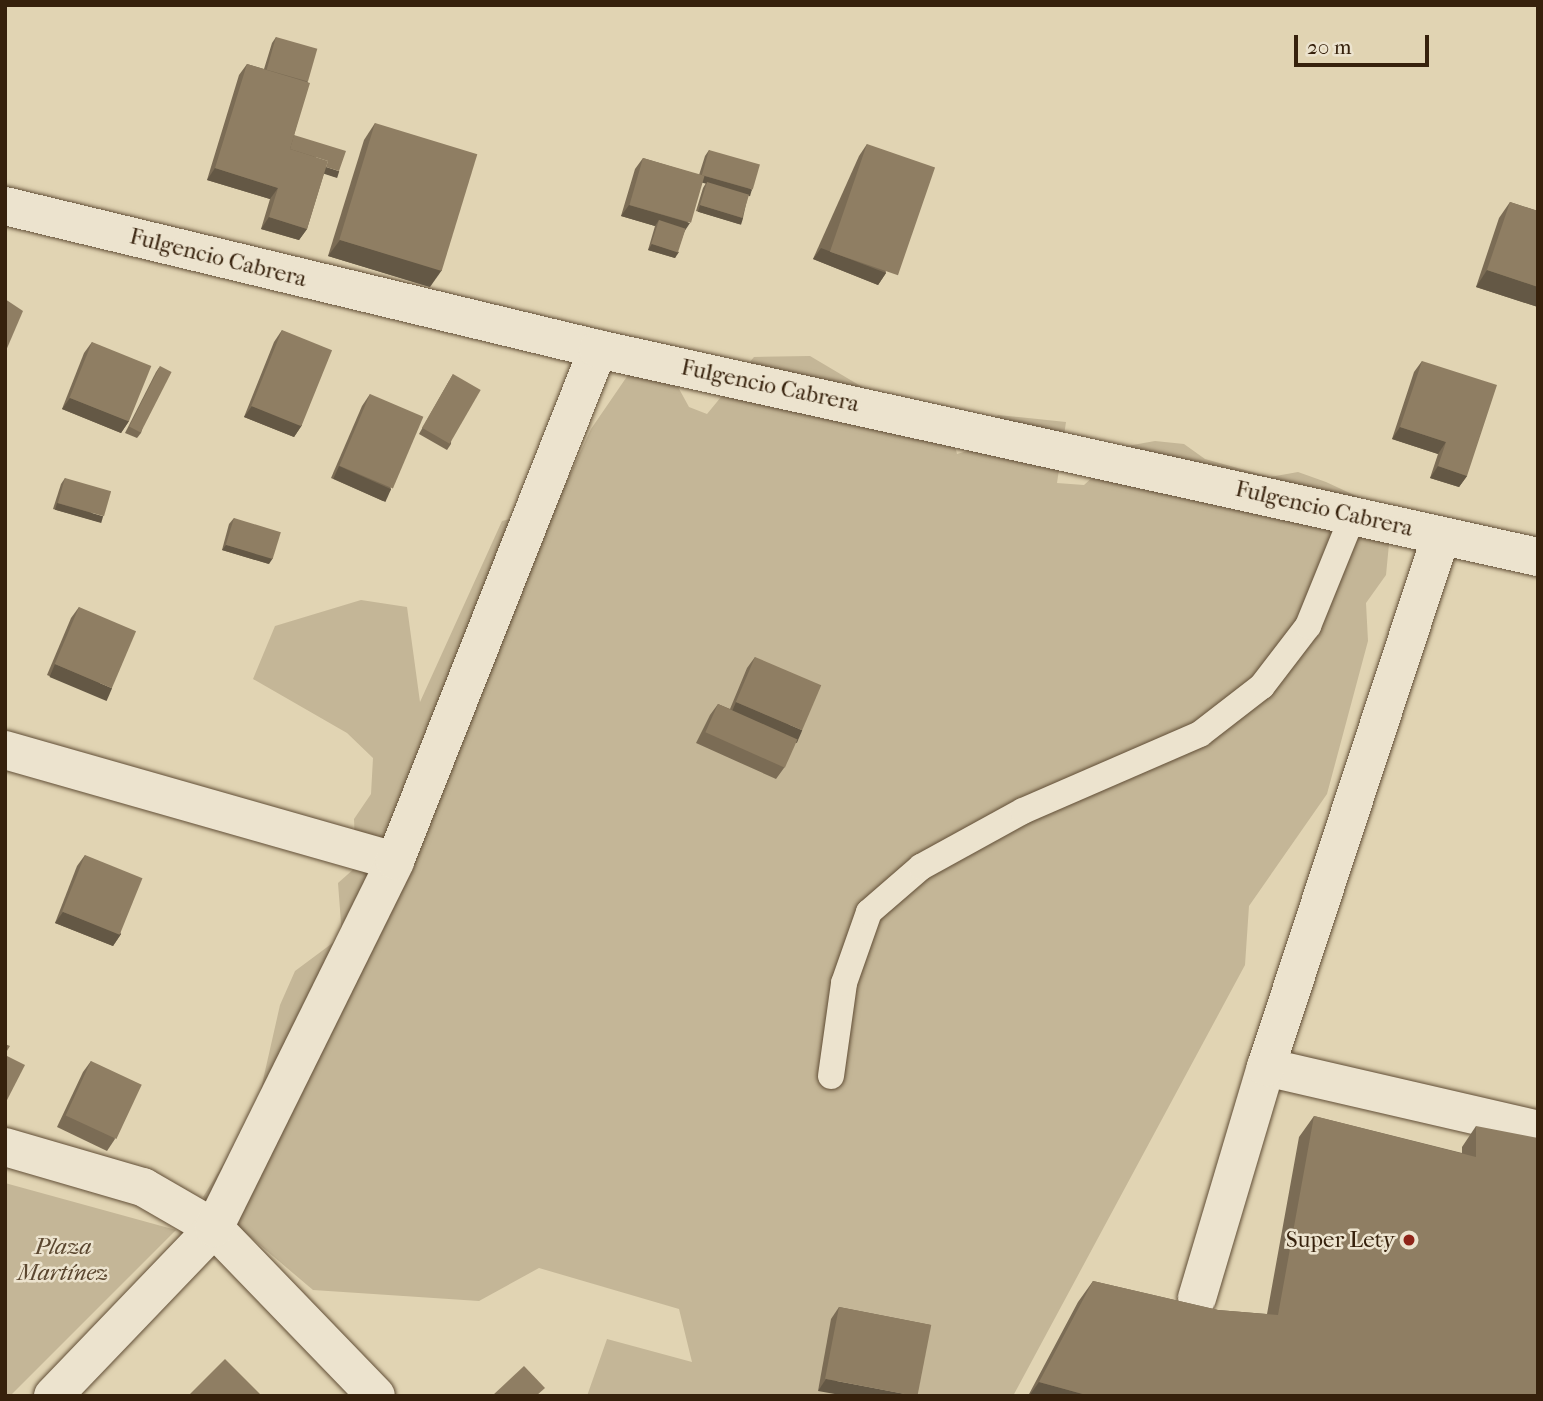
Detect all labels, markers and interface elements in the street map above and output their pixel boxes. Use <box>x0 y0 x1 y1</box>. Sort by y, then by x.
scale bar <box>1298 21 1433 65</box>
text: 20 m <box>1307 35 1351 59</box>
street label: Fulgencio Cabrera <box>127 223 309 293</box>
street label: Fulgencio Cabrera <box>678 354 862 418</box>
street label: Fulgencio Cabrera <box>1233 475 1415 543</box>
place label: Super Lety <box>1286 1226 1395 1254</box>
marker: Super Lety <box>1401 1232 1417 1248</box>
park label: Plaza Martínez <box>18 1233 108 1287</box>

